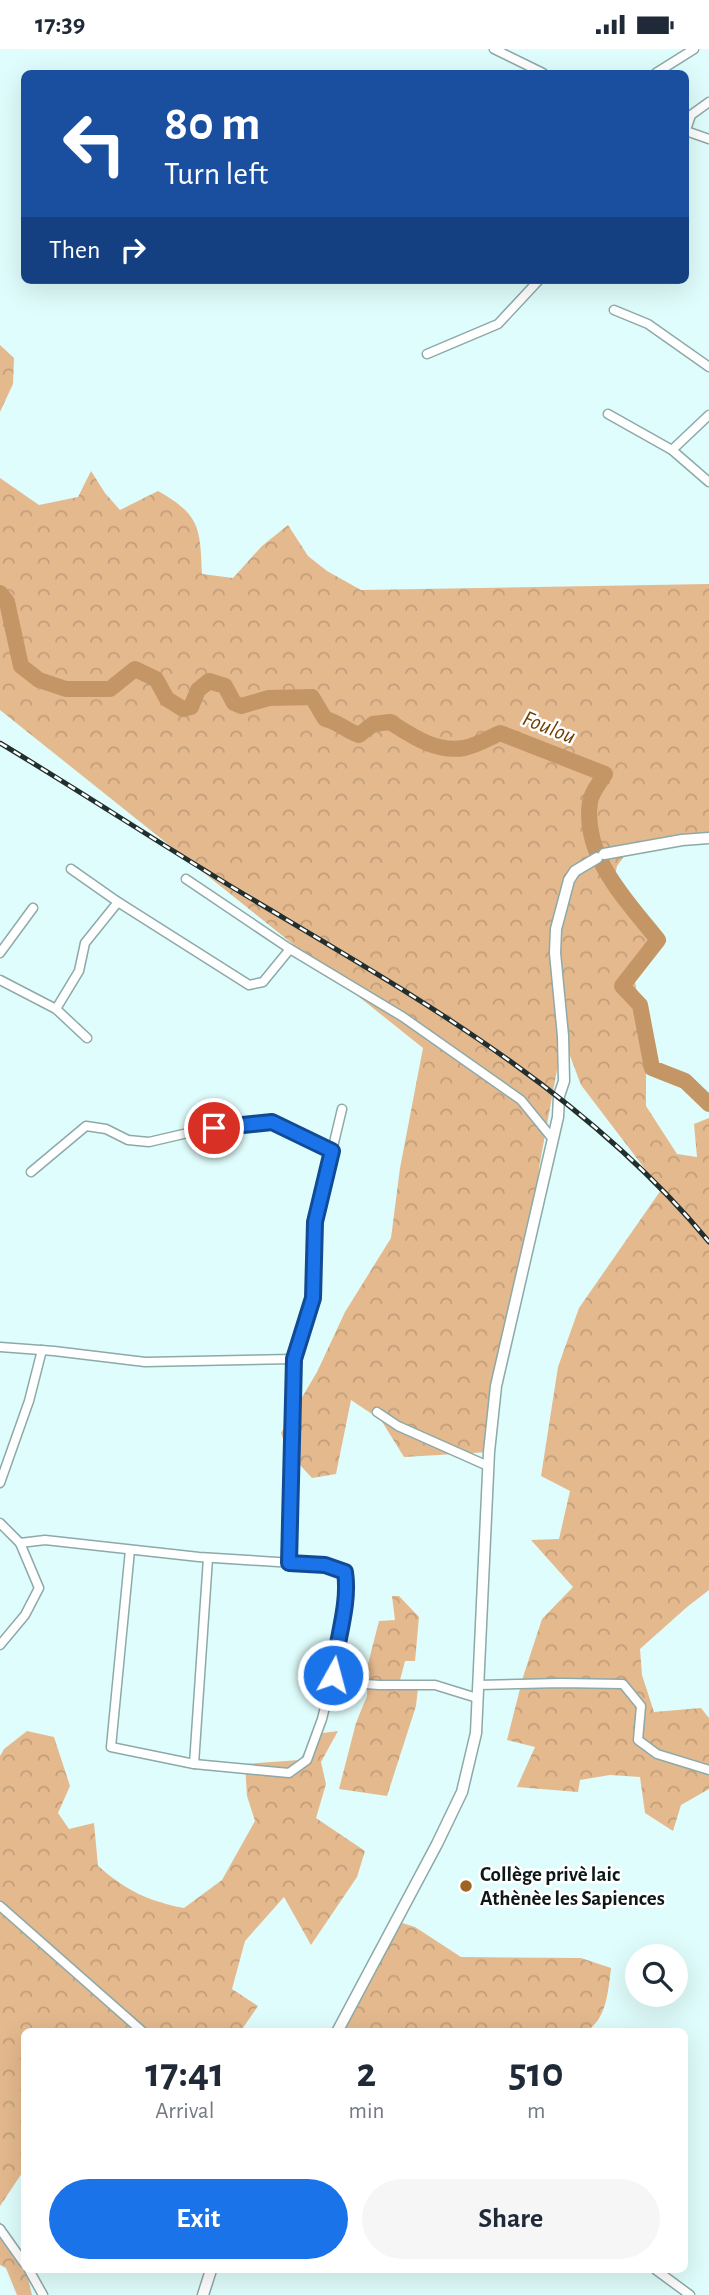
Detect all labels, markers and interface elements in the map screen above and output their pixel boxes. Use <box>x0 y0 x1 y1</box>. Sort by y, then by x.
text: 17:39 <box>35 11 85 37</box>
icon: left <box>49 98 140 189</box>
text: 80 m <box>164 100 261 149</box>
text: Turn left <box>164 158 268 190</box>
icon: right <box>114 231 152 269</box>
text: Then <box>49 237 100 263</box>
water label: Foulou <box>519 707 579 749</box>
pin <box>184 1098 244 1158</box>
icon: arrive <box>195 1109 233 1147</box>
position arrow <box>296 1638 370 1712</box>
place label: Collège privè laic Athènèe les Sapiences <box>480 1864 665 1909</box>
marker: Collège privè laic Athènèe les Sapiences <box>458 1878 474 1894</box>
map controls <box>625 1944 688 2007</box>
button: search <box>625 1944 688 2007</box>
text: 17:41 <box>145 2052 224 2094</box>
text: 2 <box>357 2052 376 2094</box>
text: 510 <box>509 2052 564 2094</box>
text: Arrival <box>155 2100 214 2123</box>
text: min <box>349 2100 384 2123</box>
text: m <box>527 2100 545 2123</box>
button: Exit <box>49 2179 348 2259</box>
button: Share <box>362 2179 660 2259</box>

